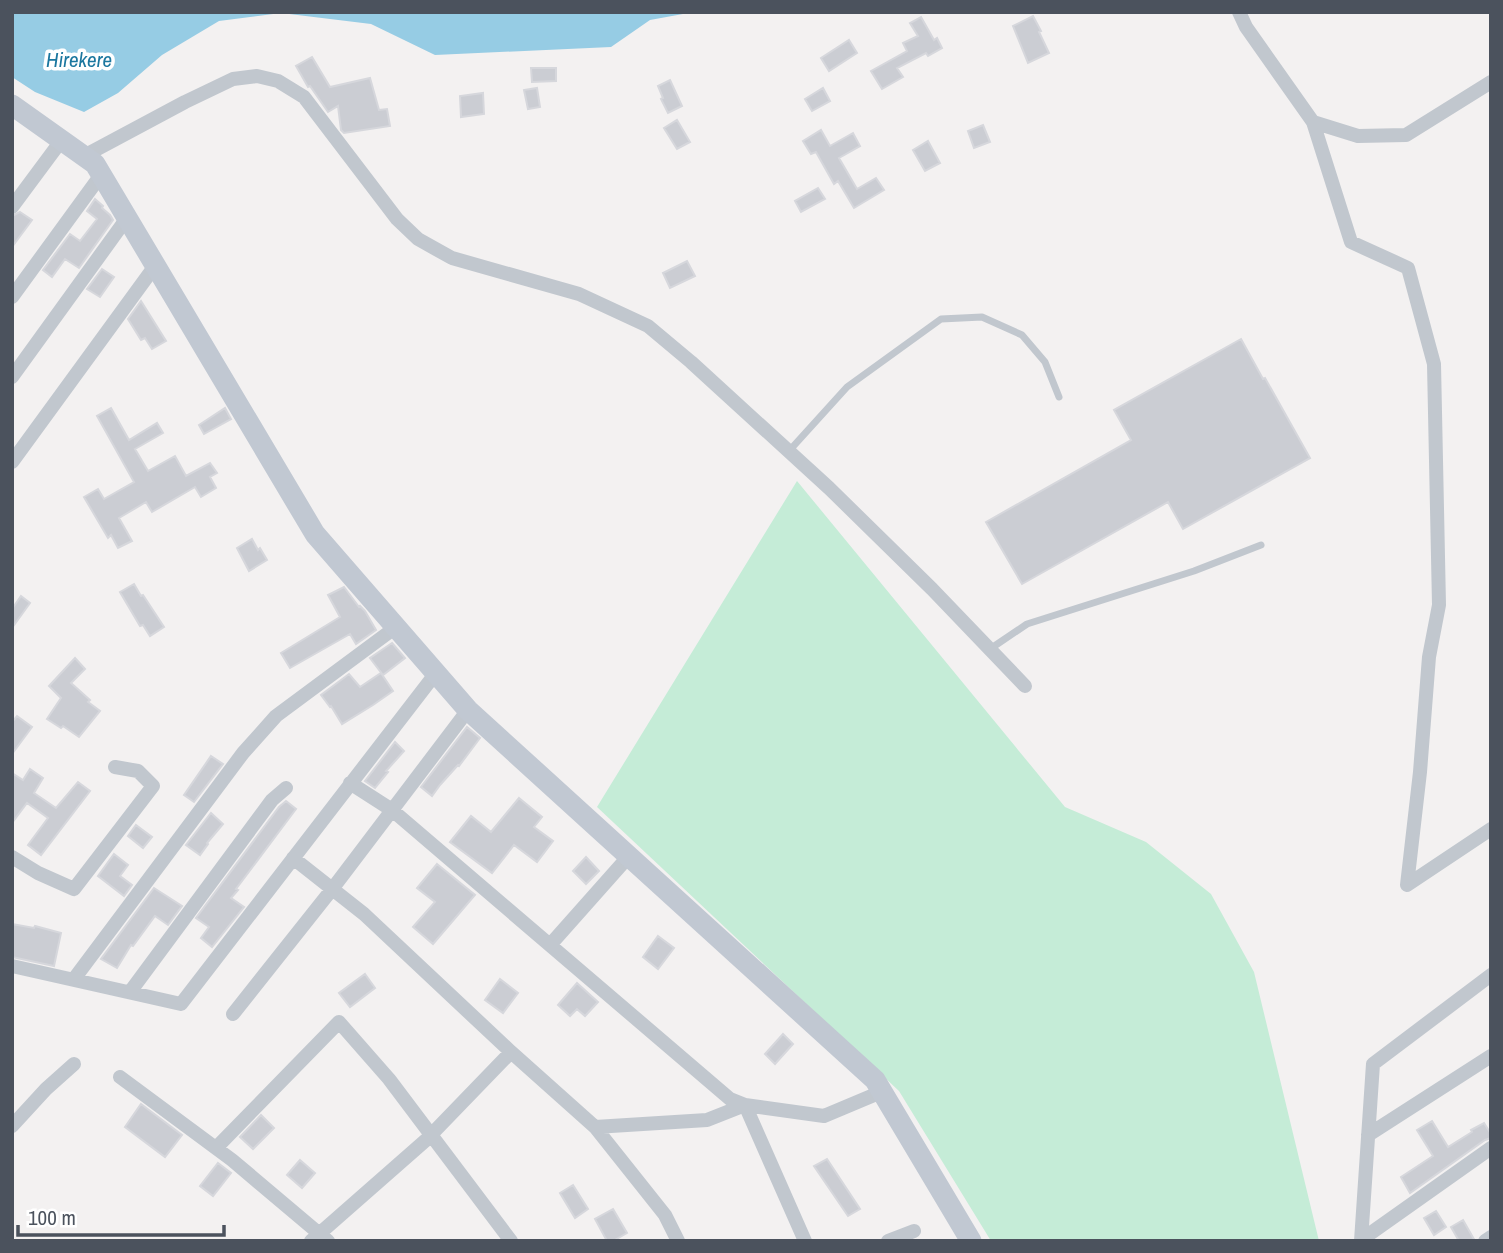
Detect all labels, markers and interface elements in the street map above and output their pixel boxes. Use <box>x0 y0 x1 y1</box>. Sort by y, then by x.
water label: Hirekere <box>46 45 112 74</box>
scale bar <box>18 1194 224 1238</box>
text: 100 m <box>28 1203 76 1232</box>

